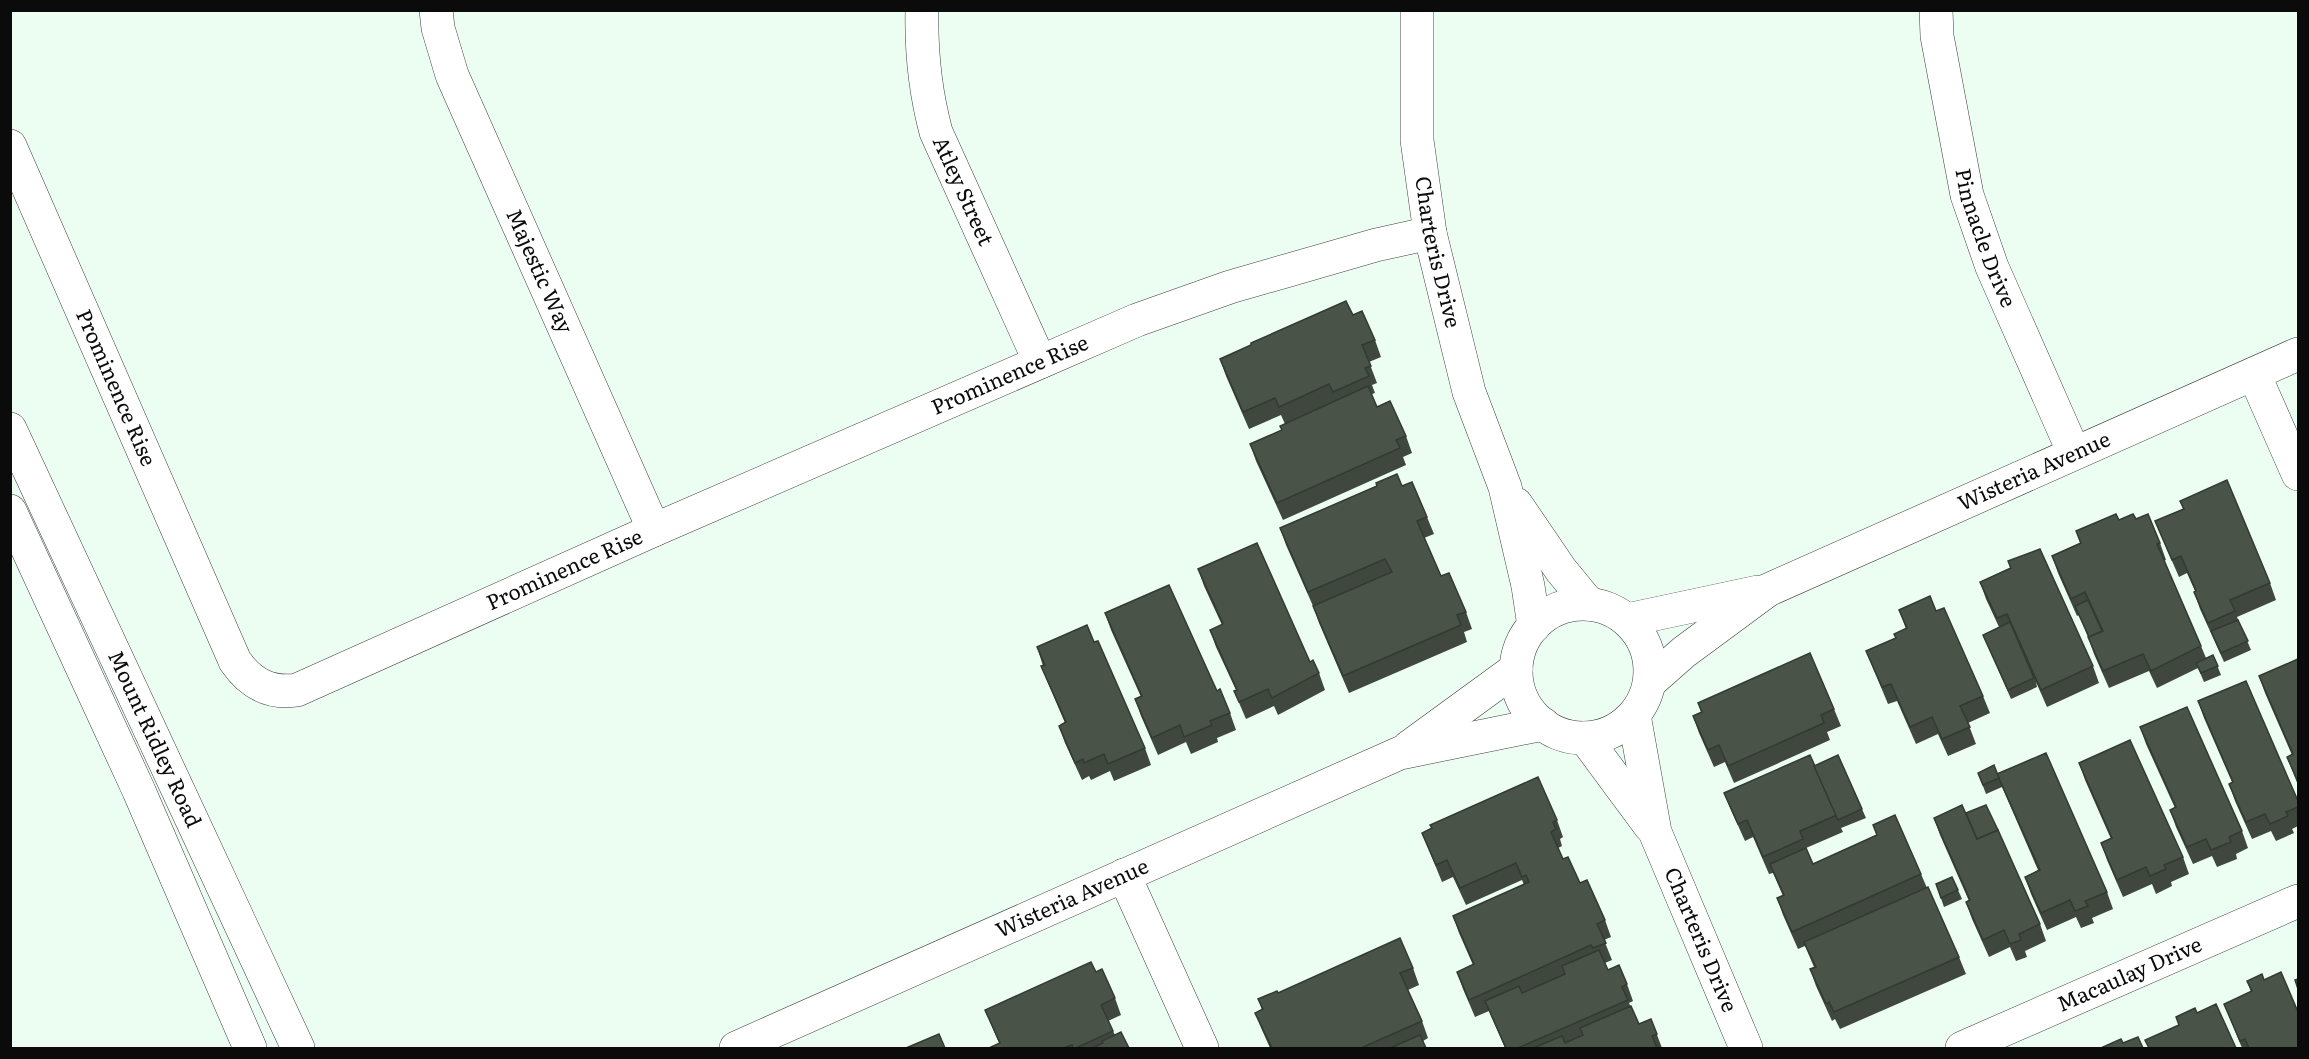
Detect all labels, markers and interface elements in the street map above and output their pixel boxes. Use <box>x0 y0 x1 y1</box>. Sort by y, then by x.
street label: Atley Street <box>927 130 1003 250</box>
street label: Pinnacle Drive <box>1949 165 2026 312</box>
street label: Charteris Drive <box>1409 174 1471 331</box>
street label: Majestic Way <box>500 203 583 338</box>
street label: Prominence Rise <box>70 304 166 470</box>
street label: Prominence Rise <box>926 325 1092 421</box>
street label: Wisteria Avenue <box>1952 422 2114 517</box>
street label: Prominence Rise <box>481 519 647 616</box>
street label: Mount Ridley Road <box>102 644 211 832</box>
street label: Wisteria Avenue <box>990 849 1153 944</box>
street label: Charteris Drive <box>1659 862 1747 1016</box>
street label: Macaulay Drive <box>2051 927 2206 1018</box>

